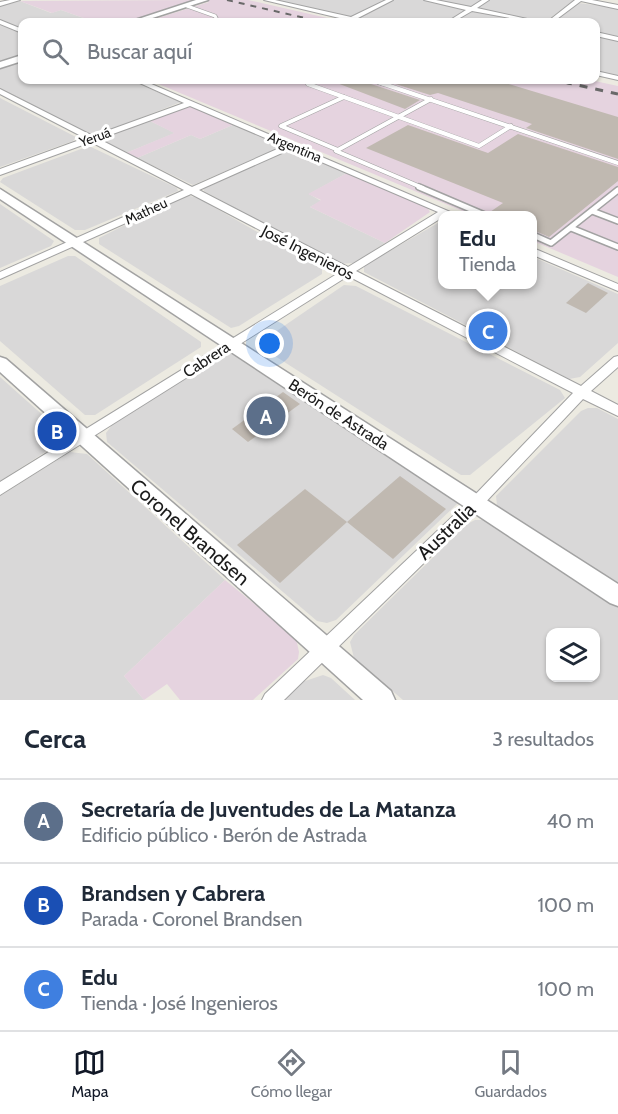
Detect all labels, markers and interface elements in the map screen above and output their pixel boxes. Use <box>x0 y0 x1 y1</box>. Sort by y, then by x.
search box <box>18 18 600 84</box>
icon: search <box>39 35 72 68</box>
text: Buscar aquí <box>87 38 192 65</box>
street label: Yeruá <box>76 123 114 151</box>
street label: Argentina <box>265 128 325 167</box>
street label: Matheu <box>122 193 170 229</box>
popup <box>438 211 537 289</box>
street label: José Ingenieros <box>258 221 357 284</box>
text: Edu <box>459 225 496 252</box>
text: Tienda <box>459 252 516 276</box>
pin: C <box>468 308 508 354</box>
your location <box>255 329 284 358</box>
street label: Cabrera <box>179 337 234 382</box>
street label: Berón de Astrada <box>285 375 393 454</box>
pin: A <box>246 394 286 438</box>
pin: B <box>38 408 76 454</box>
street label: Coronel Brandsen <box>125 474 255 590</box>
street label: Australia <box>412 497 480 565</box>
map controls <box>546 628 600 682</box>
button: layers <box>546 628 600 682</box>
text: Cerca <box>24 723 86 755</box>
text: 3 resultados <box>492 727 594 751</box>
text: Secretaría de Juventudes de La Matanza <box>81 796 456 823</box>
text: A <box>37 809 50 833</box>
text: 40 m <box>546 809 594 833</box>
text: Edificio público · Berón de Astrada <box>81 823 367 847</box>
text: Brandsen y Cabrera <box>81 880 265 907</box>
text: B <box>37 893 50 917</box>
text: 100 m <box>538 893 594 917</box>
text: Parada · Coronel Brandsen <box>81 907 302 931</box>
text: Edu <box>81 964 118 991</box>
text: C <box>37 977 50 1001</box>
text: 100 m <box>538 977 594 1001</box>
text: Tienda · José Ingenieros <box>81 991 278 1015</box>
tab: Mapa <box>71 1046 108 1101</box>
tab: Cómo llegar <box>251 1046 332 1101</box>
tab: Guardados <box>474 1046 547 1101</box>

